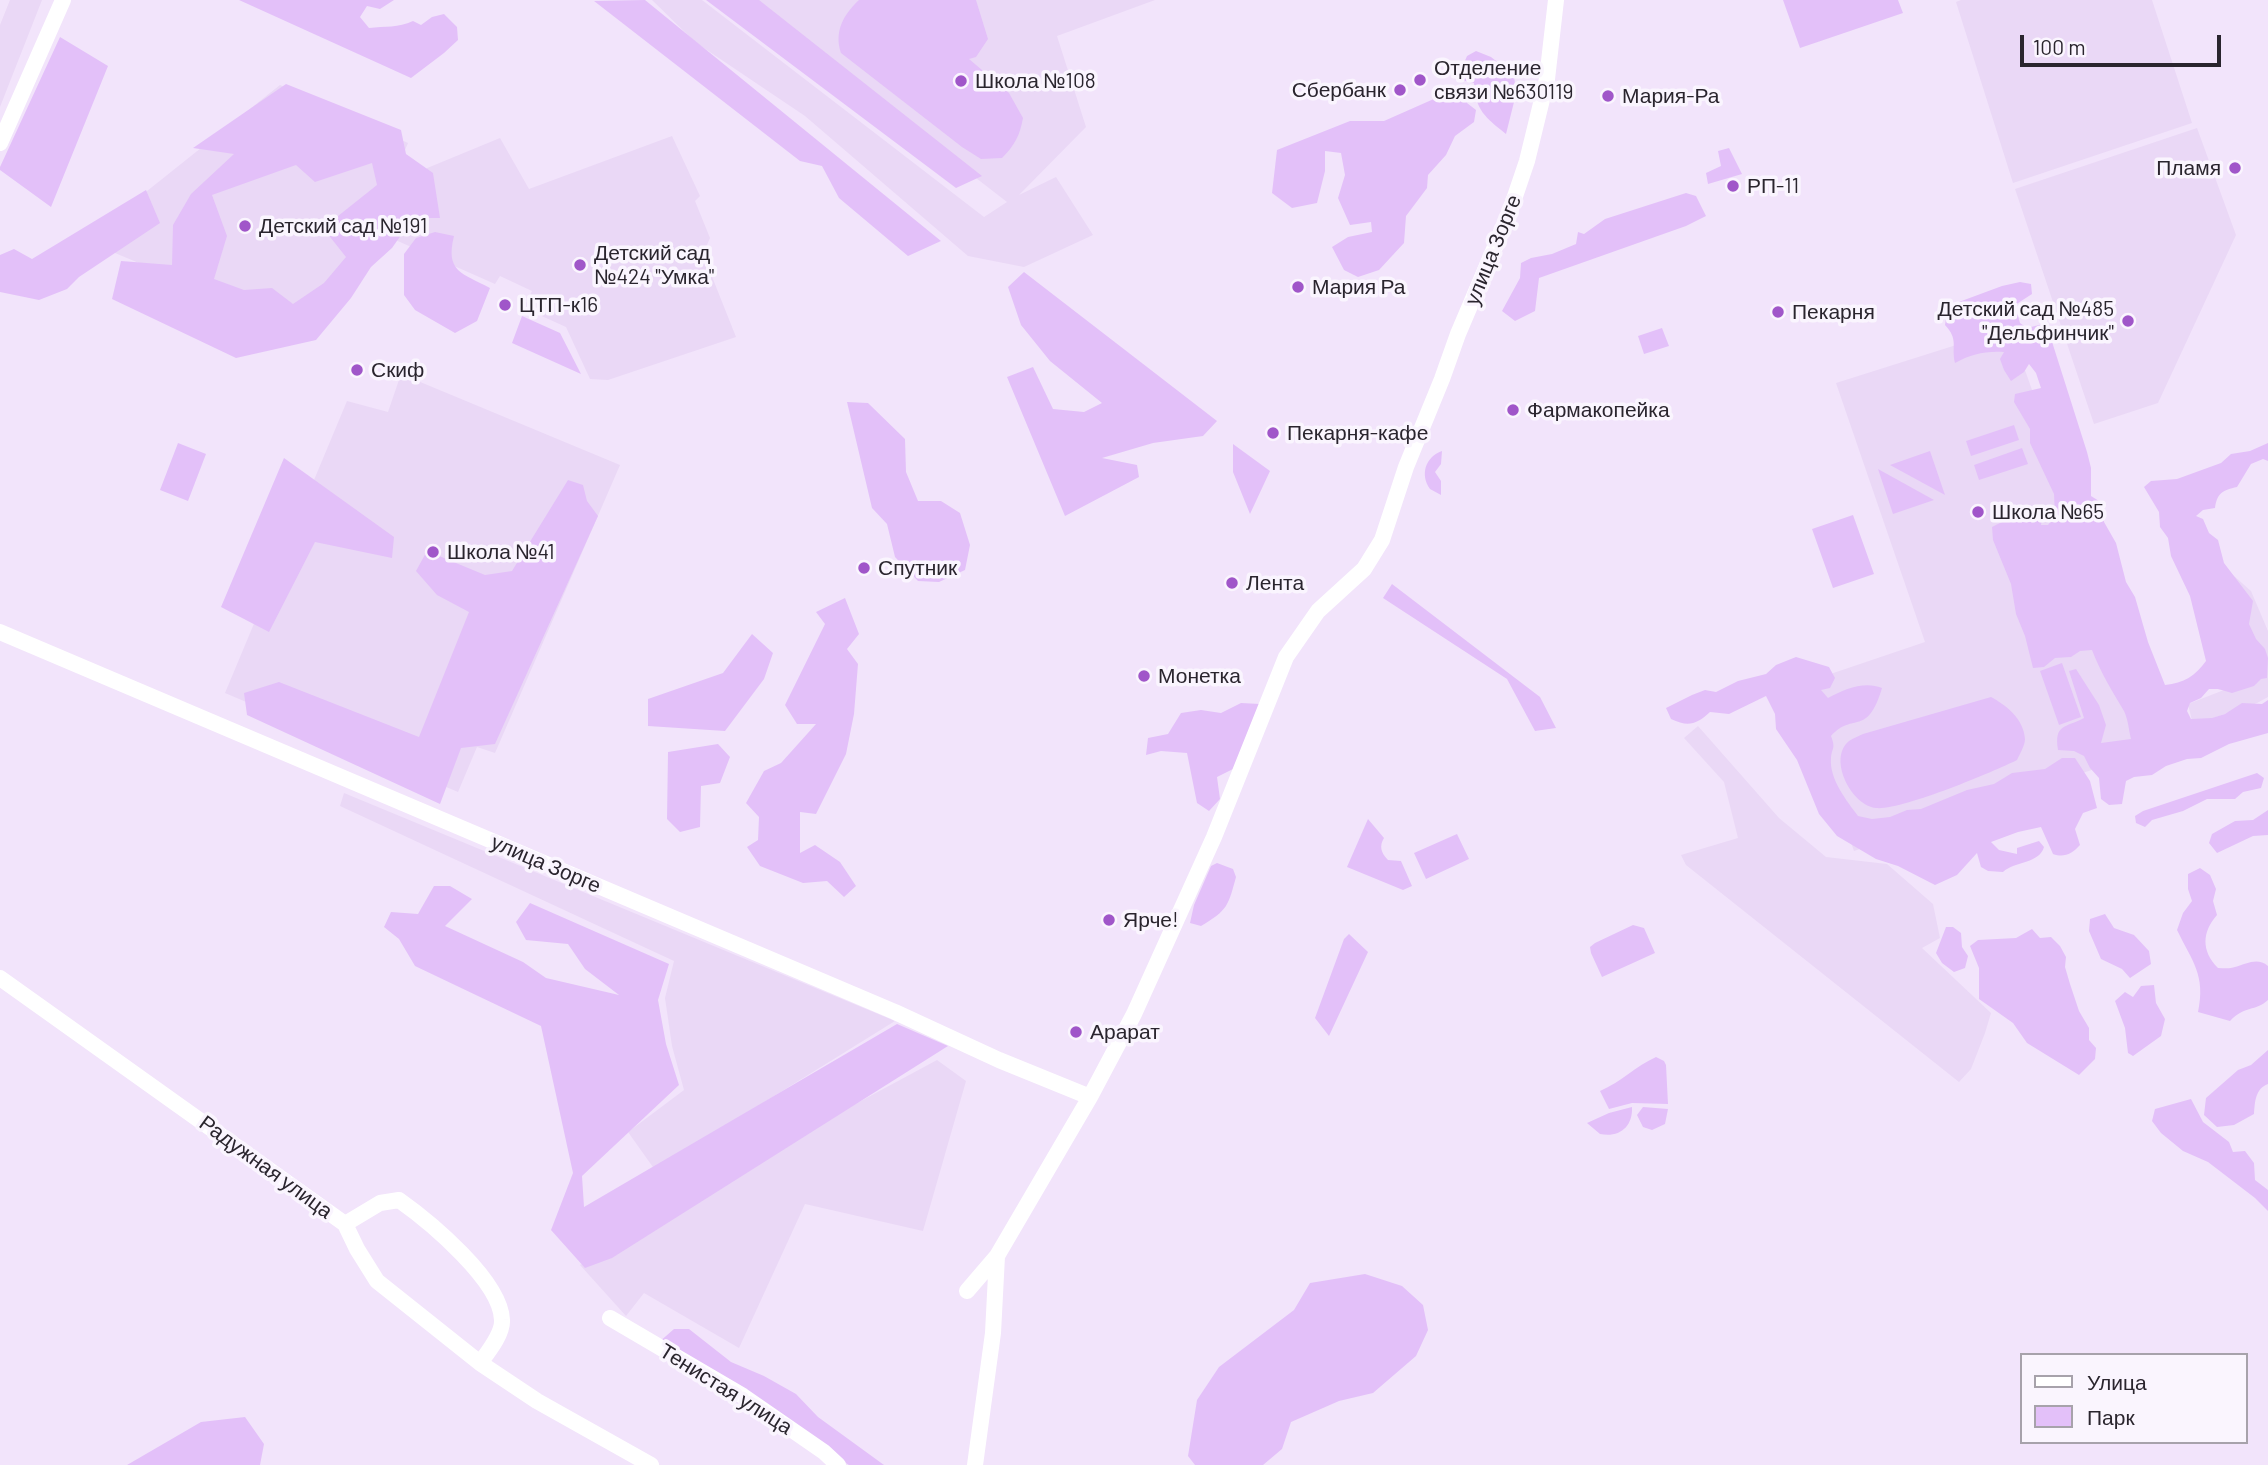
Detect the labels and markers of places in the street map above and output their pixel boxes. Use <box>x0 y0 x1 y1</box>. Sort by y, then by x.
place label: Отделение связи №630119 <box>1434 55 1573 105</box>
place label: Школа №108 <box>975 68 1096 94</box>
marker: Отделение связи №630119 <box>1412 72 1428 88</box>
marker: Школа №108 <box>953 73 969 89</box>
place label: Сбербанк <box>1292 77 1386 103</box>
marker: Сбербанк <box>1392 82 1408 98</box>
place label: Мария-Ра <box>1622 83 1719 109</box>
marker: Мария-Ра <box>1600 88 1616 104</box>
place label: Пламя <box>2156 155 2221 181</box>
marker: Пламя <box>2227 160 2243 176</box>
place label: РП-11 <box>1747 173 1799 199</box>
marker: РП-11 <box>1725 178 1741 194</box>
place label: Детский сад №191 <box>259 213 427 239</box>
marker: Детский сад №191 <box>237 218 253 234</box>
place label: Детский сад №424 "Умка" <box>594 240 714 290</box>
marker: Детский сад №424 "Умка" <box>572 257 588 273</box>
place label: Мария Ра <box>1312 274 1405 300</box>
marker: Мария Ра <box>1290 279 1306 295</box>
place label: ЦТП-к16 <box>519 292 598 318</box>
place label: Детский сад №485 "Дельфинчик" <box>1938 296 2114 346</box>
marker: ЦТП-к16 <box>497 297 513 313</box>
place label: Пекарня <box>1792 299 1875 325</box>
marker: Пекарня <box>1770 304 1786 320</box>
marker: Детский сад №485 "Дельфинчик" <box>2120 313 2136 329</box>
place label: Скиф <box>371 357 424 383</box>
marker: Скиф <box>349 362 365 378</box>
place label: Фармакопейка <box>1527 397 1670 423</box>
marker: Фармакопейка <box>1505 402 1521 418</box>
place label: Пекарня-кафе <box>1287 420 1428 446</box>
marker: Пекарня-кафе <box>1265 425 1281 441</box>
place label: Школа №65 <box>1992 499 2104 525</box>
marker: Школа №65 <box>1970 504 1986 520</box>
place label: Школа №41 <box>447 539 555 565</box>
marker: Школа №41 <box>425 544 441 560</box>
place label: Спутник <box>878 555 957 581</box>
marker: Спутник <box>856 560 872 576</box>
place label: Лента <box>1246 570 1304 596</box>
marker: Лента <box>1224 575 1240 591</box>
place label: Монетка <box>1158 663 1241 689</box>
marker: Монетка <box>1136 668 1152 684</box>
place label: Ярче! <box>1123 907 1179 933</box>
marker: Ярче! <box>1101 912 1117 928</box>
place label: Арарат <box>1090 1019 1160 1045</box>
marker: Арарат <box>1068 1024 1084 1040</box>

